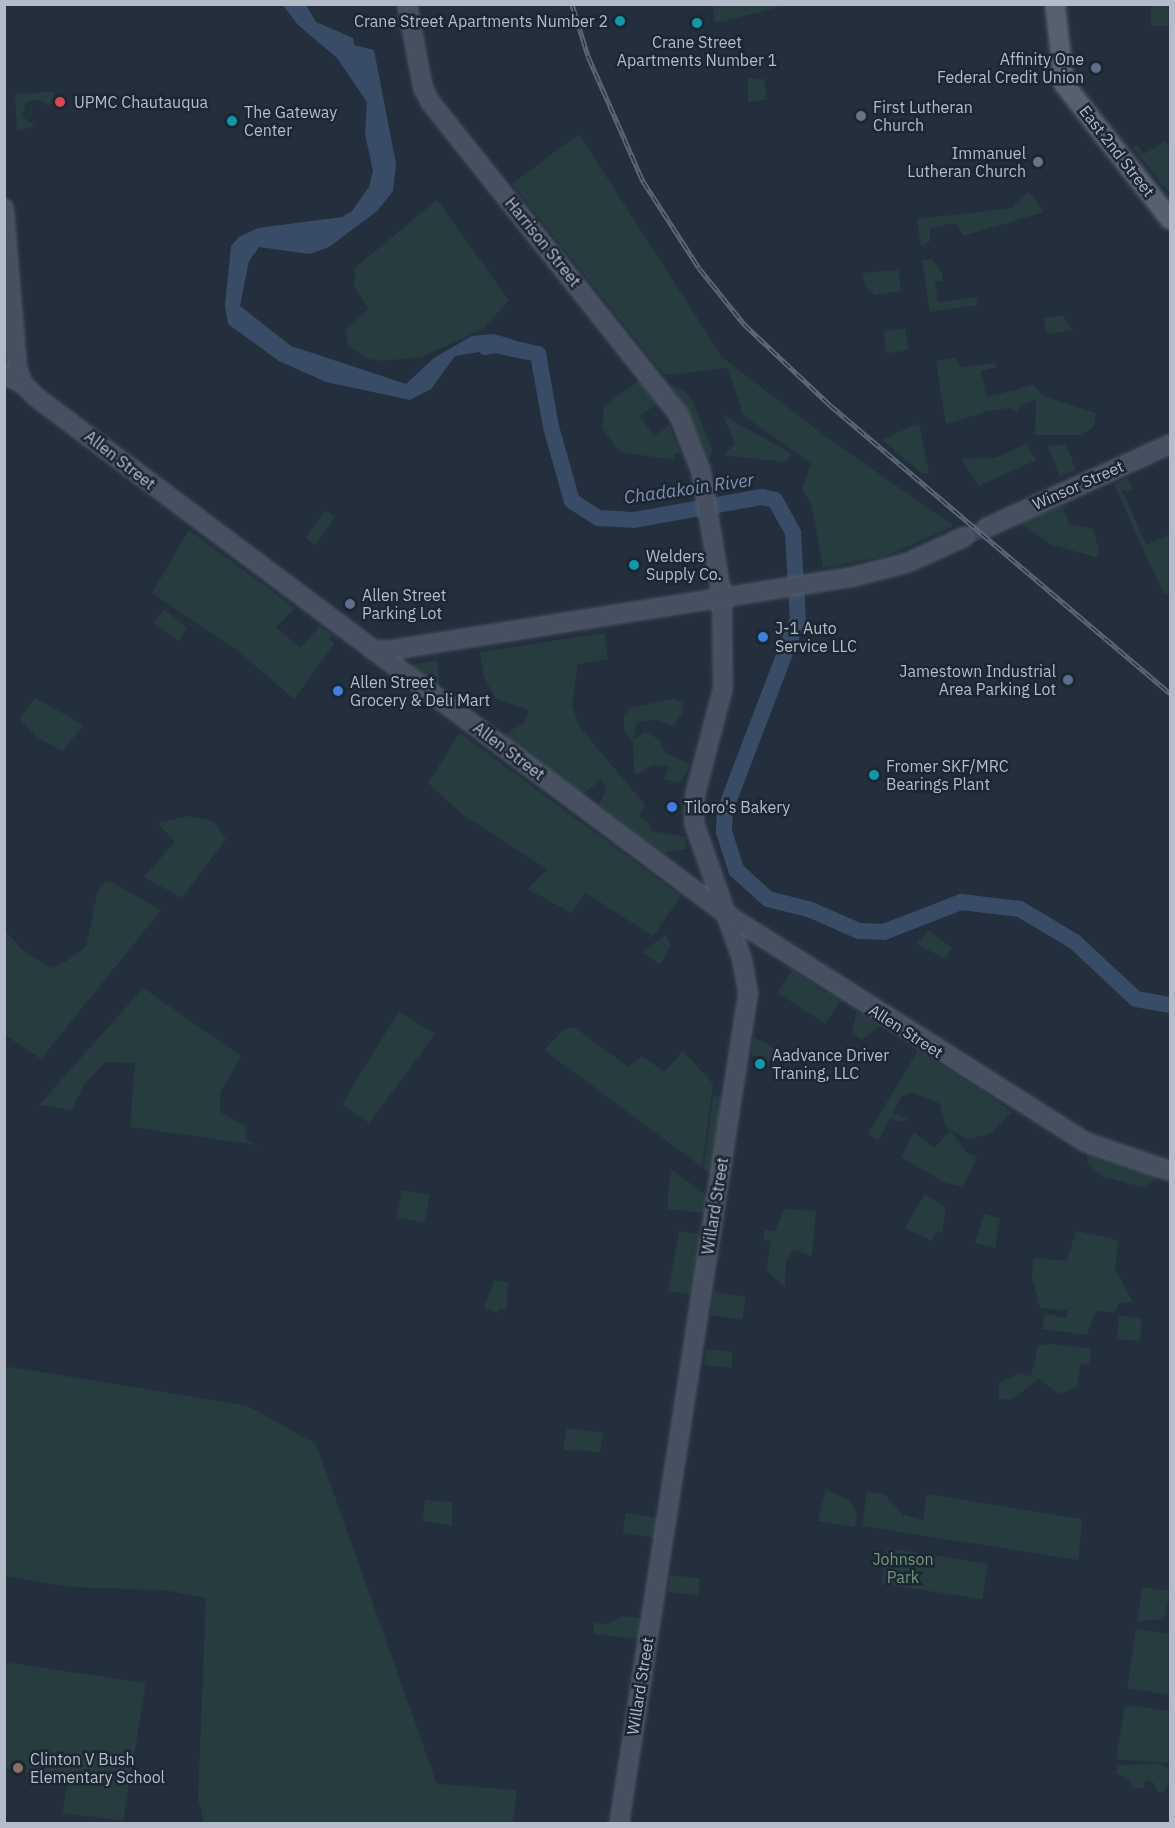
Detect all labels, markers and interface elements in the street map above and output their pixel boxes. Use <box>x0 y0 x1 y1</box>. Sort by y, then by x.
place label: Crane Street Apartments Number 2 <box>354 11 608 31</box>
marker: Crane Street Apartments Number 2 <box>613 14 627 28</box>
marker: Crane Street Apartments Number 1 <box>690 16 704 30</box>
place label: Crane Street Apartments Number 1 <box>617 32 777 70</box>
place label: Affinity One Federal Credit Union <box>937 49 1084 87</box>
marker: Affinity One Federal Credit Union <box>1089 61 1103 75</box>
place label: UPMC Chautauqua <box>74 92 208 112</box>
marker: UPMC Chautauqua <box>51 93 69 111</box>
place label: First Lutheran Church <box>873 97 973 135</box>
place label: The Gateway Center <box>244 102 337 140</box>
street label: East 2nd Street <box>1075 102 1159 200</box>
marker: First Lutheran Church <box>854 109 868 123</box>
marker: The Gateway Center <box>225 114 239 128</box>
place label: Immanuel Lutheran Church <box>907 143 1026 181</box>
marker: Immanuel Lutheran Church <box>1031 155 1045 169</box>
street label: Harrison Street <box>501 194 585 290</box>
street label: Allen Street <box>81 426 159 494</box>
street label: Winsor Street <box>1029 456 1127 514</box>
water label: Chadakoin River <box>623 469 755 509</box>
place label: Welders Supply Co. <box>646 546 722 584</box>
marker: Welders Supply Co. <box>627 558 641 572</box>
place label: Allen Street Parking Lot <box>362 585 446 623</box>
marker: Allen Street Parking Lot <box>343 597 357 611</box>
place label: J-1 Auto Service LLC <box>775 618 857 656</box>
marker: J-1 Auto Service LLC <box>756 630 770 644</box>
place label: Jamestown Industrial Area Parking Lot <box>899 661 1056 699</box>
place label: Allen Street Grocery & Deli Mart <box>350 672 490 710</box>
marker: Jamestown Industrial Area Parking Lot <box>1061 673 1075 687</box>
marker: Allen Street Grocery & Deli Mart <box>331 684 345 698</box>
street label: Allen Street <box>470 718 548 784</box>
place label: Fromer SKF/MRC Bearings Plant <box>886 756 1009 794</box>
marker: Fromer SKF/MRC Bearings Plant <box>867 768 881 782</box>
place label: Tiloro's Bakery <box>684 797 790 817</box>
marker: Tiloro's Bakery <box>665 800 679 814</box>
street label: Allen Street <box>865 1000 947 1062</box>
place label: Aadvance Driver Traning, LLC <box>772 1045 889 1083</box>
marker: Aadvance Driver Traning, LLC <box>753 1057 767 1071</box>
street label: Willard Street <box>698 1156 732 1256</box>
park label: Johnson Park <box>872 1549 934 1587</box>
street label: Willard Street <box>623 1636 657 1736</box>
place label: Clinton V Bush Elementary School <box>30 1749 165 1787</box>
marker: Clinton V Bush Elementary School <box>11 1761 25 1775</box>

